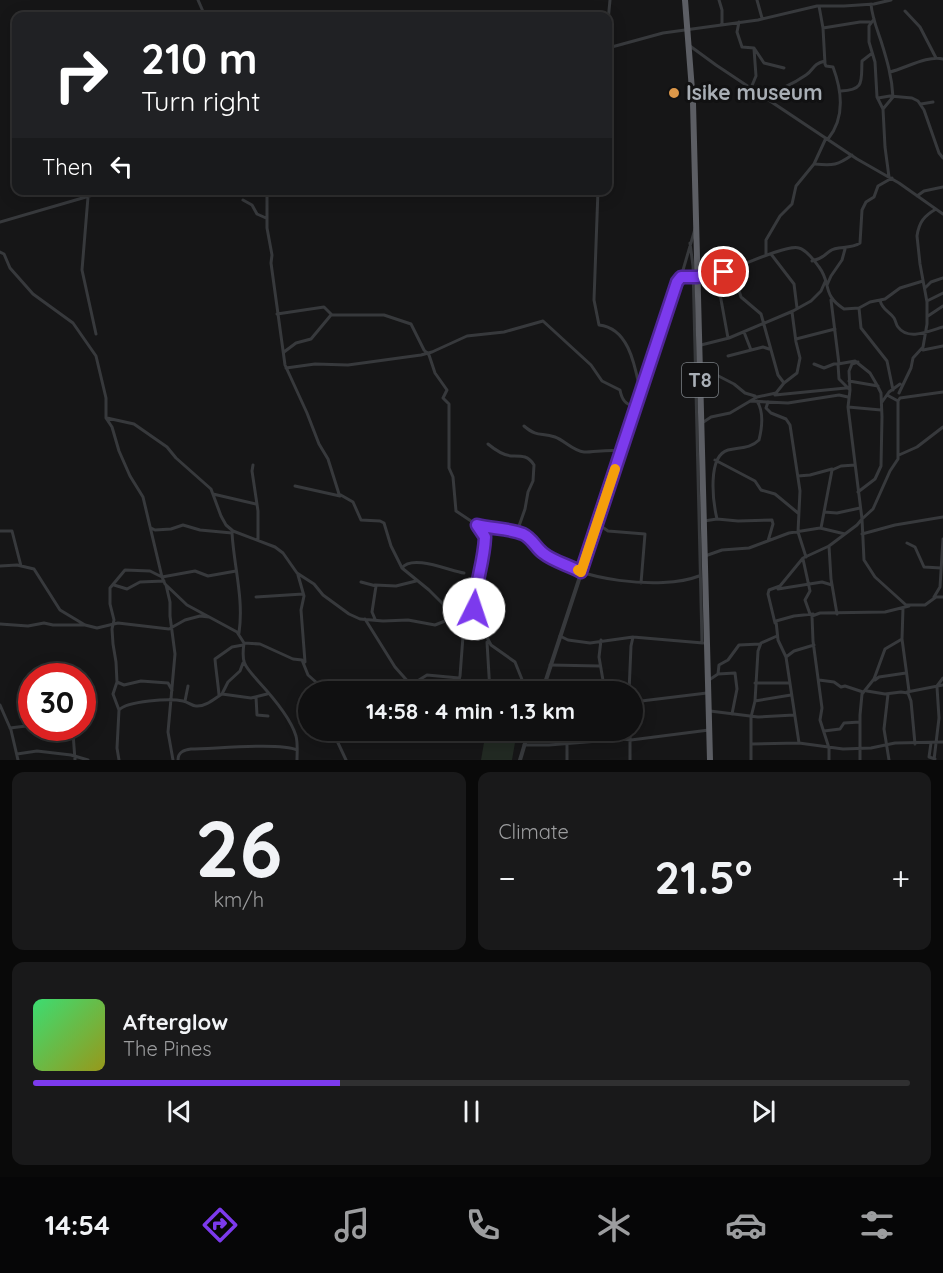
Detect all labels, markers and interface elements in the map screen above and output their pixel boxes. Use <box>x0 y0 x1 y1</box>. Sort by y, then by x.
text: 210 m <box>141 32 258 85</box>
icon: right <box>42 36 120 114</box>
place label: Isike museum <box>686 79 823 105</box>
text: Turn right <box>141 84 260 118</box>
marker: Isike museum <box>667 86 681 100</box>
icon: left <box>105 150 138 183</box>
text: Then <box>42 153 93 181</box>
pin <box>698 246 749 297</box>
icon: arrive <box>707 255 740 288</box>
road number: T8 <box>682 363 718 397</box>
position arrow <box>442 577 506 641</box>
speed limit sign: 30 <box>18 663 96 741</box>
text: 14:58 · 4 min · 1.3 km <box>366 697 575 725</box>
text: 26 <box>195 799 283 897</box>
text: Climate <box>499 819 569 844</box>
text: 21.5° <box>655 849 752 905</box>
text: − <box>499 857 516 898</box>
text: + <box>891 857 910 898</box>
text: km/h <box>213 887 264 912</box>
text: Afterglow <box>123 1008 228 1036</box>
text: The Pines <box>123 1036 212 1061</box>
icon: previous <box>163 1095 196 1128</box>
icon: pause <box>455 1095 488 1128</box>
icon: next <box>747 1095 780 1128</box>
icon: directions <box>199 1204 241 1246</box>
icon: music <box>331 1204 373 1246</box>
icon: phone <box>462 1204 504 1246</box>
icon: climate <box>593 1204 635 1246</box>
icon: car <box>725 1204 767 1246</box>
icon: filters <box>856 1204 898 1246</box>
text: 14:54 <box>45 1208 110 1242</box>

